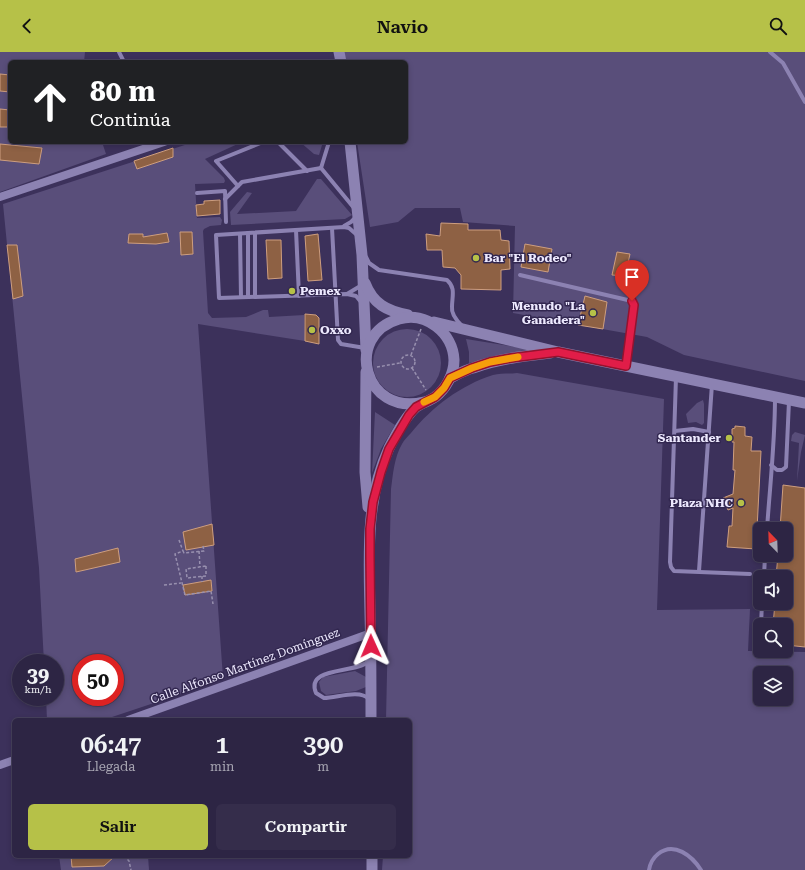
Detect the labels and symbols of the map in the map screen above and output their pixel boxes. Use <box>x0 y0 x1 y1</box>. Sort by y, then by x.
place label: Bar "El Rodeo" <box>484 251 572 265</box>
marker: Bar "El Rodeo" <box>471 253 481 263</box>
pin <box>615 260 649 301</box>
place label: Pemex <box>300 284 341 298</box>
marker: Pemex <box>287 286 297 296</box>
place label: Menudo "La Ganadera" <box>512 299 585 327</box>
marker: Menudo "La Ganadera" <box>588 308 598 318</box>
place label: Oxxo <box>320 323 352 337</box>
marker: Oxxo <box>307 325 317 335</box>
place label: Santander <box>658 431 722 445</box>
marker: Santander <box>724 433 734 443</box>
place label: Plaza NHC <box>670 496 734 510</box>
marker: Plaza NHC <box>736 498 746 508</box>
north arrow <box>753 522 793 562</box>
street label: Calle Alfonso Martínez Domínguez <box>149 625 342 707</box>
position arrow <box>350 625 392 667</box>
speed limit sign: 50 <box>72 654 124 706</box>

